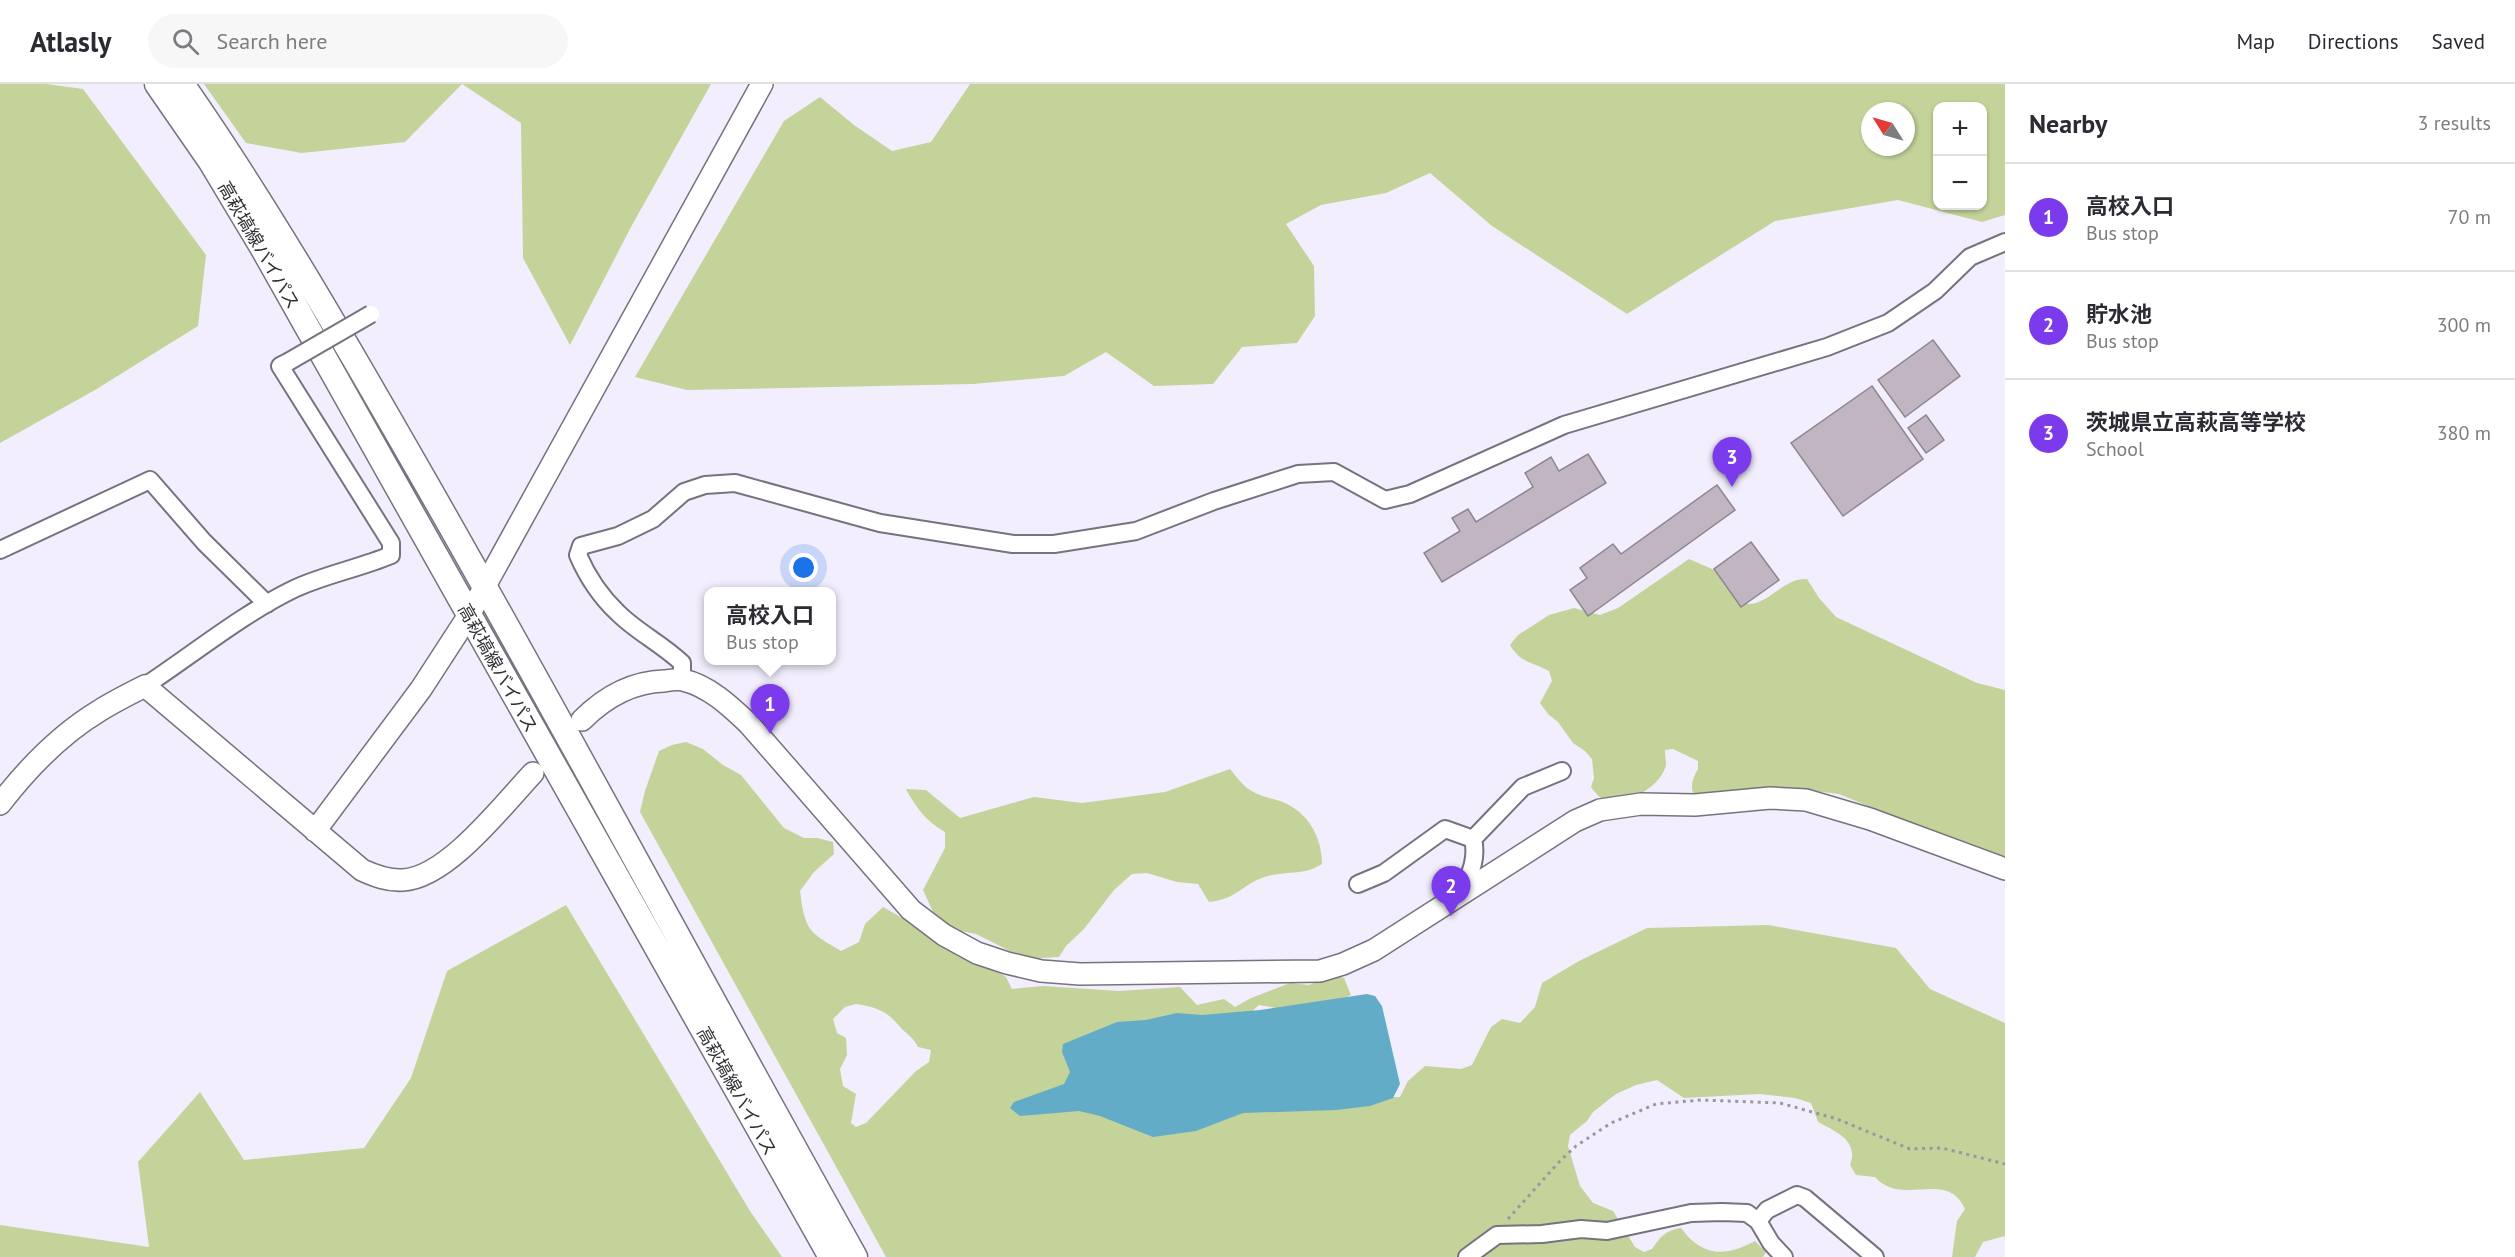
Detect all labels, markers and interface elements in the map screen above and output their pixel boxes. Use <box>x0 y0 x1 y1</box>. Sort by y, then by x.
search box <box>148 14 568 68</box>
text: Atlasly <box>30 23 112 60</box>
icon: search <box>169 25 202 58</box>
text: Search here <box>217 27 327 55</box>
text: Map <box>2236 28 2275 55</box>
text: Directions <box>2308 28 2399 55</box>
text: Saved <box>2432 28 2485 55</box>
north arrow <box>1861 102 1915 156</box>
map controls <box>1933 102 1987 210</box>
button: + <box>1933 102 1987 156</box>
text: Nearby <box>2029 107 2107 140</box>
text: 3 results <box>2418 110 2491 136</box>
button: − <box>1933 156 1987 210</box>
street label: 高萩塙線バイパス <box>213 177 305 313</box>
text: 高校入口 <box>2086 192 2174 220</box>
text: 1 <box>2043 204 2054 230</box>
text: 70 m <box>2448 204 2491 230</box>
text: Bus stop <box>2086 220 2159 246</box>
text: 貯水池 <box>2086 300 2152 328</box>
text: 2 <box>2043 312 2054 338</box>
text: 300 m <box>2437 312 2491 338</box>
text: Bus stop <box>2086 328 2159 354</box>
text: 茨城県立高萩高等学校 <box>2086 408 2306 436</box>
text: 3 <box>2043 420 2054 446</box>
text: 380 m <box>2437 420 2491 446</box>
text: School <box>2086 436 2144 462</box>
pin: 3 <box>1712 438 1752 487</box>
your location <box>789 553 818 582</box>
popup <box>704 587 836 665</box>
street label: 高萩塙線バイパス <box>453 600 543 736</box>
text: 高校入口 <box>726 601 814 629</box>
text: Bus stop <box>726 629 799 655</box>
pin: 1 <box>750 684 790 734</box>
pin: 2 <box>1432 866 1470 916</box>
street label: 高萩塙線バイパス <box>692 1023 782 1159</box>

